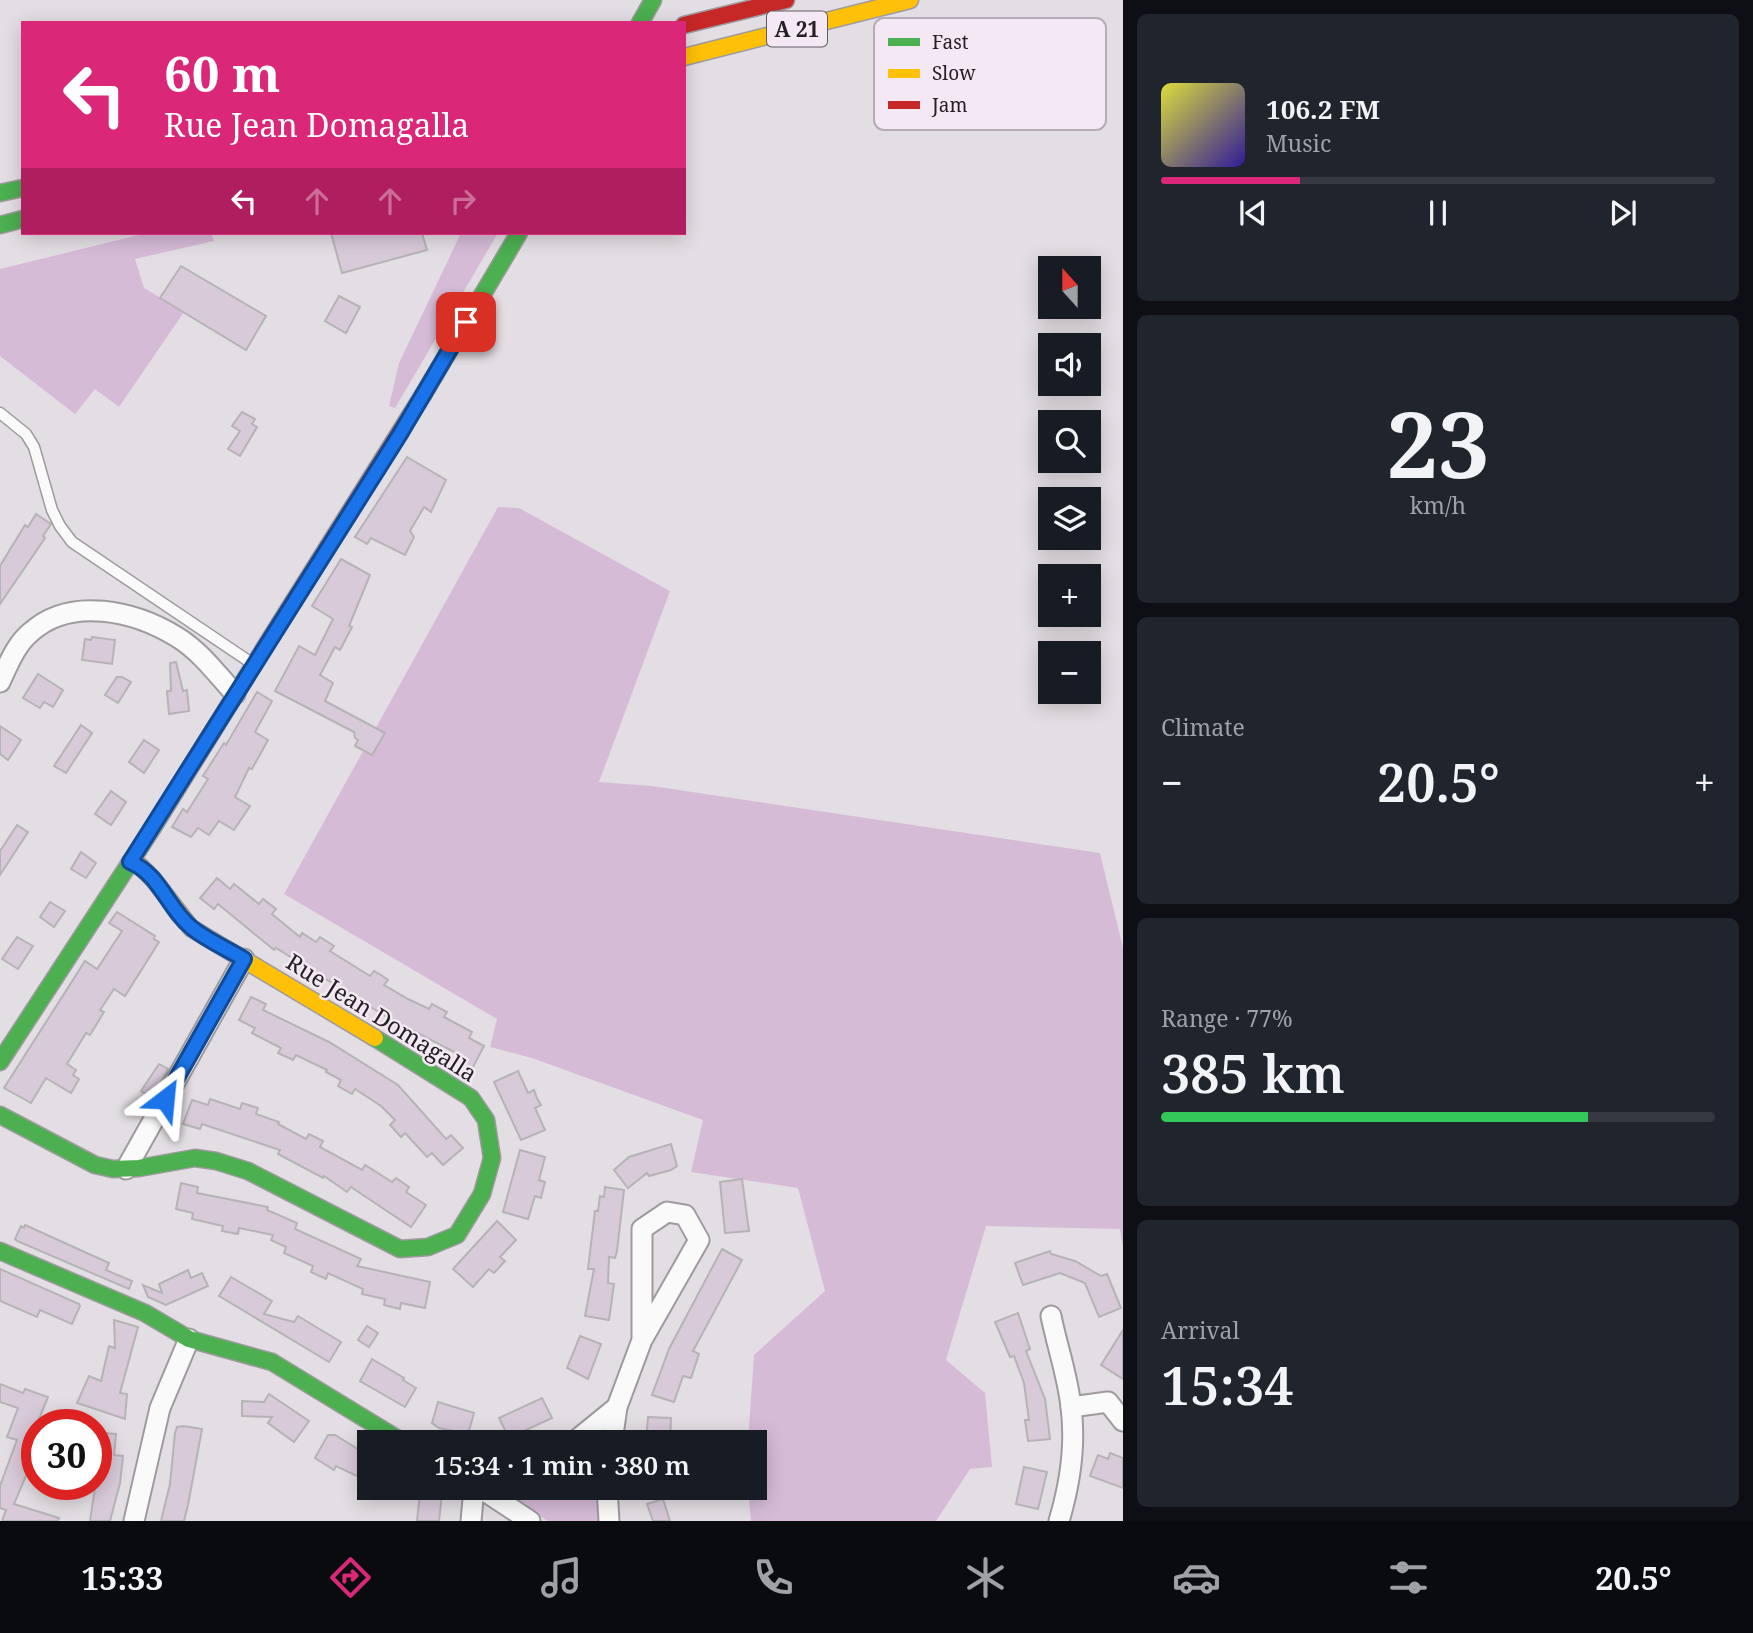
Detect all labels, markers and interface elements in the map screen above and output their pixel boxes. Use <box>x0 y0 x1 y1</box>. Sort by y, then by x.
road number: A 21 <box>767 12 827 46</box>
legend <box>874 18 1106 130</box>
text: Fast <box>932 29 969 55</box>
text: 60 m <box>164 40 280 106</box>
icon: left <box>49 49 140 140</box>
text: Slow <box>932 60 976 86</box>
text: 106.2 FM <box>1266 91 1380 127</box>
text: Jam <box>931 92 967 118</box>
text: Rue Jean Domagalla <box>164 103 469 146</box>
text: Music <box>1266 127 1331 159</box>
icon: left <box>225 182 263 220</box>
icon: ahead <box>298 182 336 220</box>
icon: ahead <box>371 182 409 220</box>
icon: right <box>444 182 482 220</box>
icon: previous <box>1234 194 1272 232</box>
icon: pause <box>1419 194 1457 232</box>
icon: next <box>1604 194 1642 232</box>
north arrow <box>1038 256 1101 318</box>
map controls <box>1038 256 1101 704</box>
pin <box>436 292 496 352</box>
icon: arrive <box>447 303 485 341</box>
button: sound <box>1038 333 1101 396</box>
text: 23 <box>1387 381 1489 505</box>
button: search <box>1038 410 1101 473</box>
button: layers <box>1038 487 1101 550</box>
text: km/h <box>1410 489 1466 521</box>
button: + <box>1038 564 1101 627</box>
button: − <box>1038 641 1101 704</box>
text: Climate <box>1161 711 1245 743</box>
text: 20.5° <box>1377 746 1500 817</box>
text: − <box>1161 756 1183 808</box>
text: + <box>1694 756 1715 808</box>
street label: Rue Jean Domagalla <box>280 945 484 1089</box>
text: Range · 77% <box>1161 1002 1293 1034</box>
text: 385 km <box>1161 1037 1345 1108</box>
position arrow <box>128 1062 202 1136</box>
text: Arrival <box>1161 1314 1240 1346</box>
text: 15:34 <box>1161 1349 1294 1420</box>
speed limit sign: 30 <box>21 1409 112 1500</box>
text: 15:34 · 1 min · 380 m <box>434 1447 690 1483</box>
icon: directions <box>326 1553 375 1602</box>
icon: music <box>537 1553 586 1602</box>
icon: phone <box>749 1553 798 1602</box>
icon: climate <box>961 1553 1010 1602</box>
icon: car <box>1172 1553 1221 1602</box>
icon: filters <box>1384 1553 1433 1602</box>
text: 15:33 <box>81 1556 163 1599</box>
text: 20.5° <box>1595 1556 1672 1599</box>

